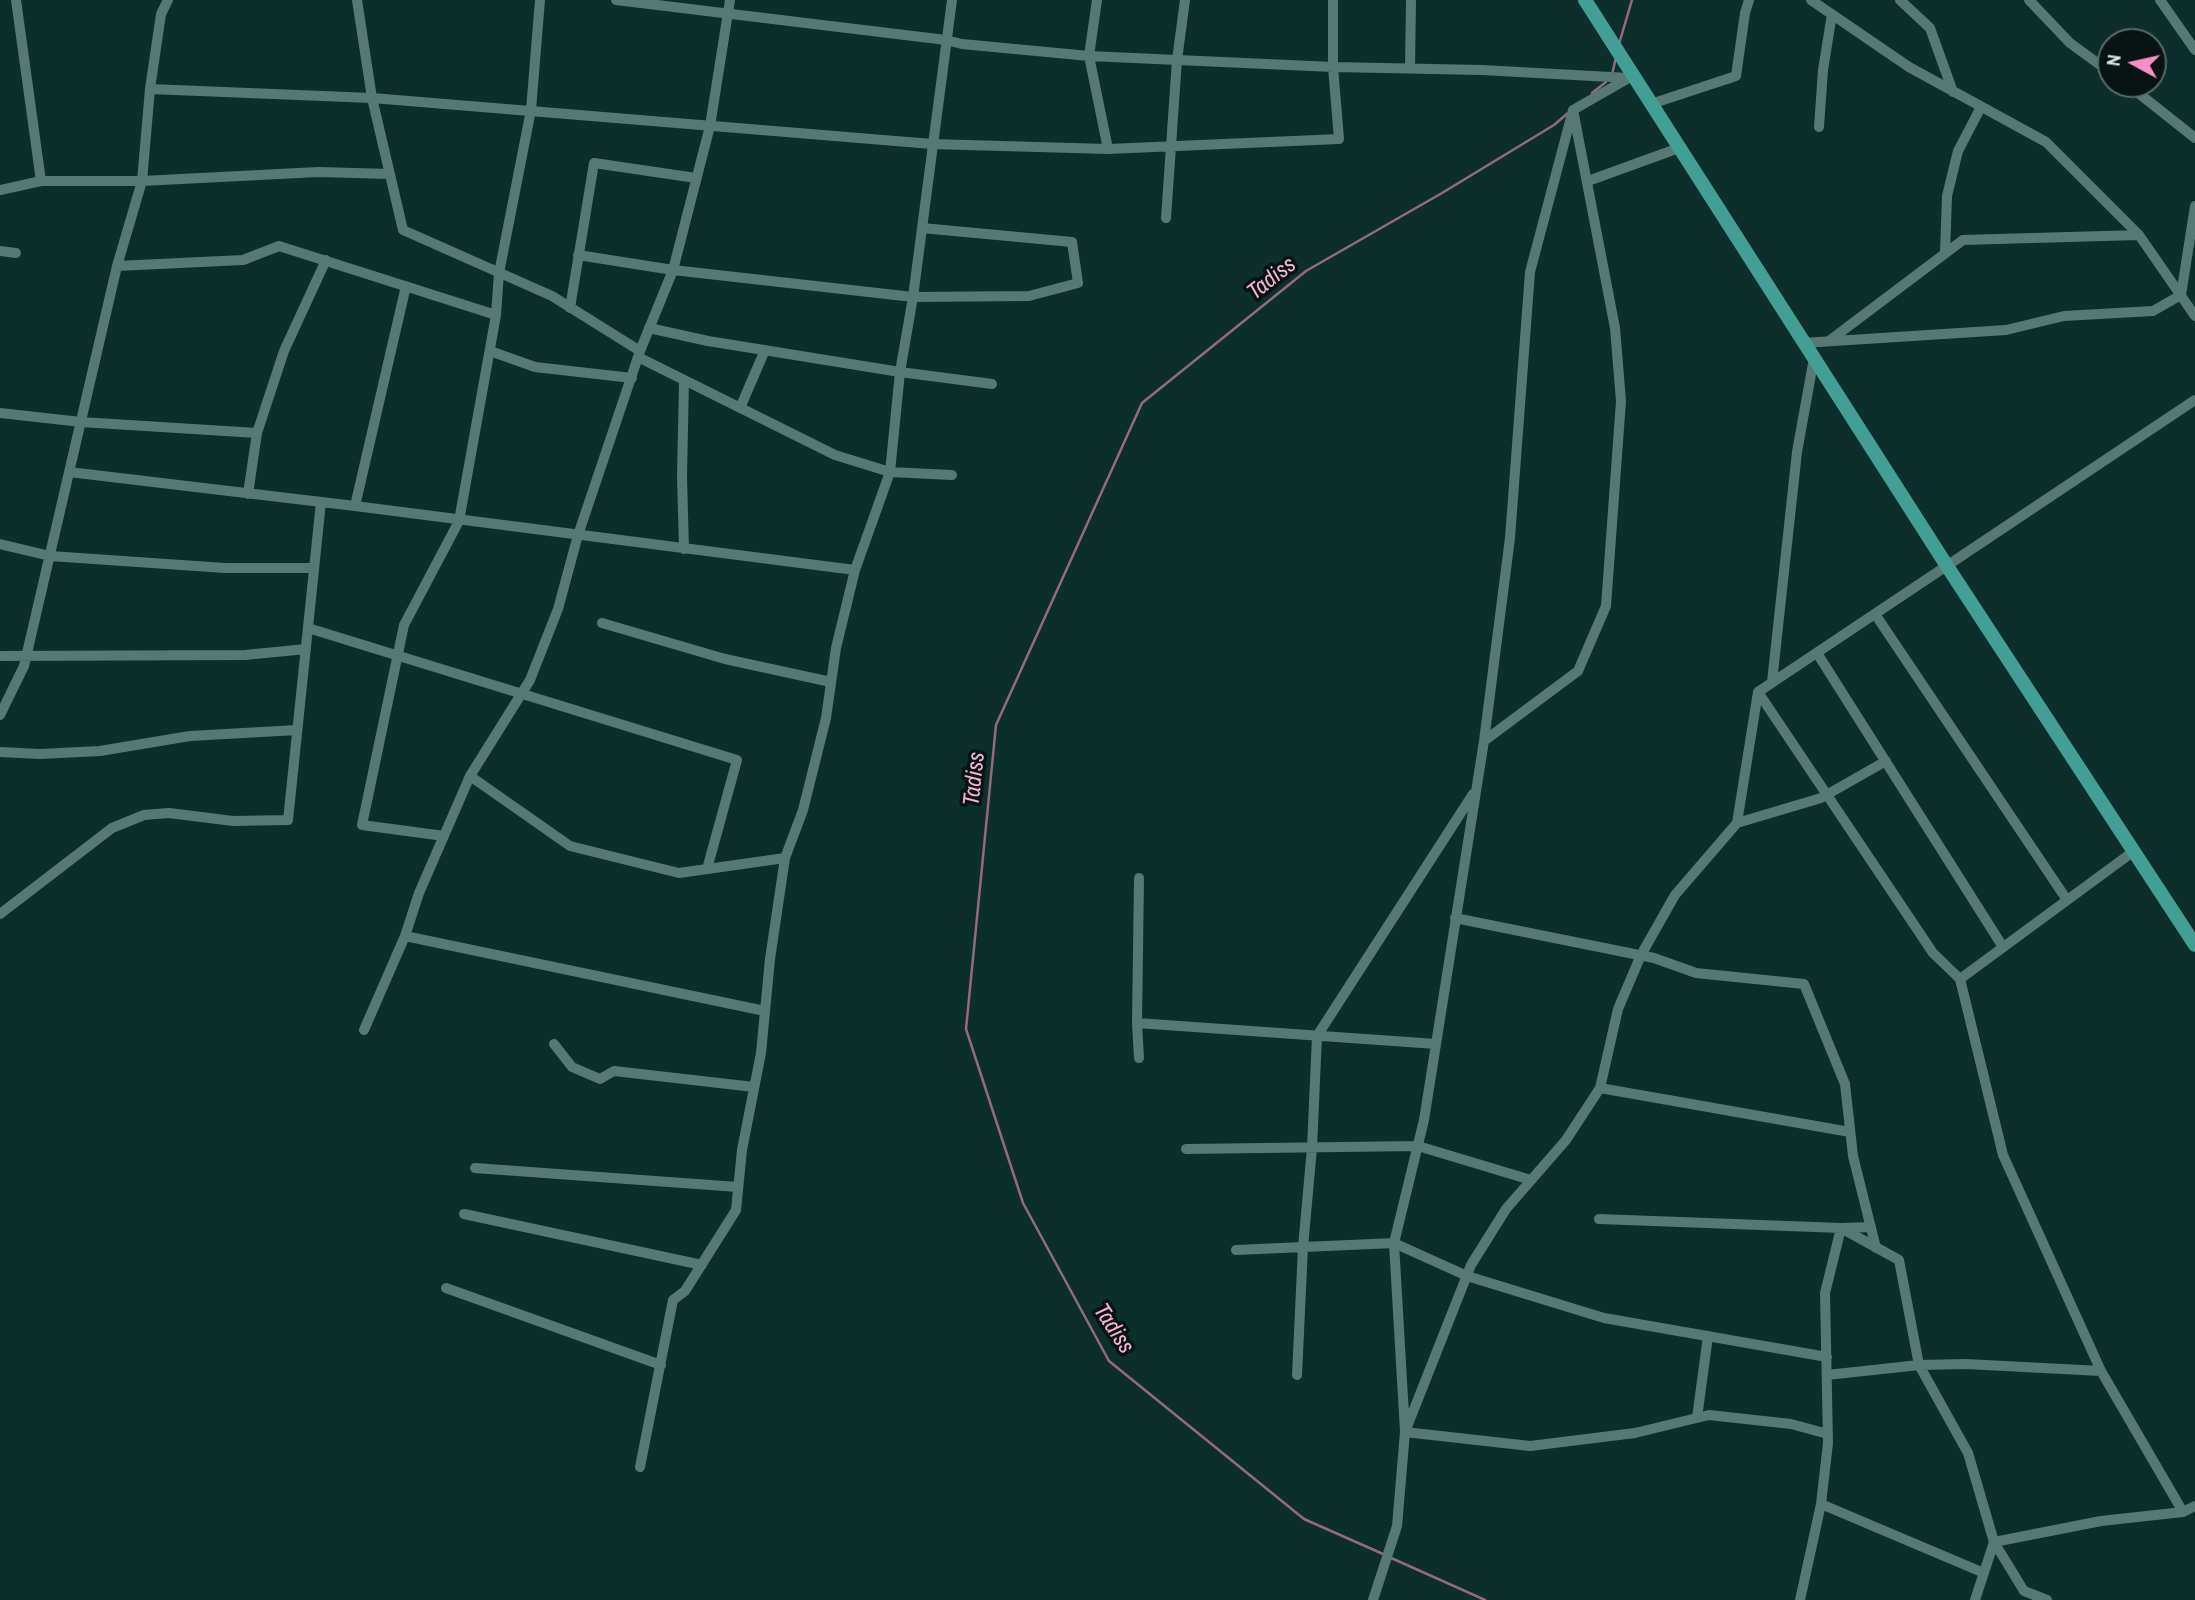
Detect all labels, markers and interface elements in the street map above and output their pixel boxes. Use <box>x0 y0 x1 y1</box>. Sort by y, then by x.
north arrow <box>2097 28 2167 98</box>
text: N <box>2100 53 2127 68</box>
water label: Tadiss <box>1242 251 1302 307</box>
water label: Tadiss <box>958 751 992 807</box>
water label: Tadiss <box>1087 1299 1139 1359</box>

